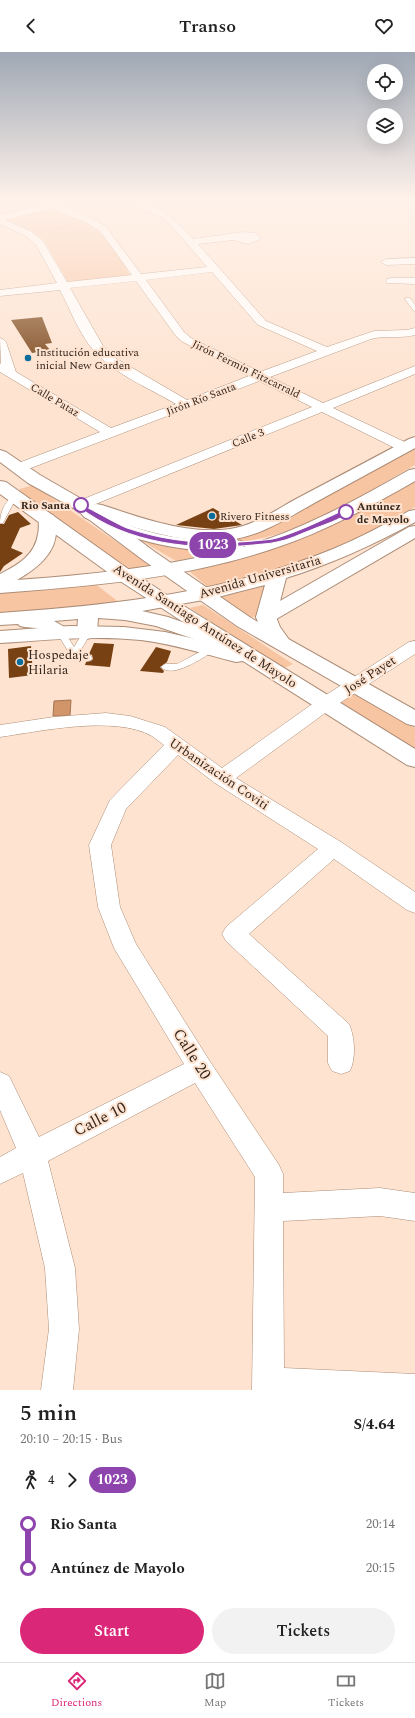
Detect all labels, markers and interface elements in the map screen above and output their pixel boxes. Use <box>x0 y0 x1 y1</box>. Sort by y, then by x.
text: Transo <box>179 13 236 40</box>
icon: back <box>20 15 42 37</box>
icon: heart <box>373 15 395 37</box>
map controls <box>367 64 403 144</box>
button: locate <box>367 64 403 100</box>
button: layers <box>367 108 403 144</box>
street label: Jirón Fermín Fitzcarrald <box>189 335 303 403</box>
place label: Institución educativa inicial New Garden <box>36 344 139 374</box>
marker: Institución educativa inicial New Garden <box>23 353 33 363</box>
street label: Jirón Río Santa <box>164 378 239 420</box>
street label: Calle Pataz <box>27 379 83 421</box>
street label: Calle 3 <box>229 424 267 452</box>
place label: Rio Santa <box>21 497 70 514</box>
marker: Rio Santa <box>73 497 89 513</box>
place label: Antúnez de Mayolo <box>357 498 409 528</box>
marker: Antúnez de Mayolo <box>338 504 354 520</box>
place label: Rivero Fitness <box>220 508 290 525</box>
marker: Rivero Fitness <box>207 511 217 521</box>
line badge: 1023 <box>185 532 241 558</box>
text: 1023 <box>197 534 229 555</box>
street label: Avenida Universitaria <box>197 550 324 604</box>
street label: Avenida Santiago Antúnez de Mayolo <box>109 559 301 693</box>
place label: Hospedaje Hilaria <box>28 645 89 680</box>
street label: José Payet <box>340 650 400 699</box>
marker: Hospedaje Hilaria <box>15 657 25 667</box>
street label: Urbanización Coviti <box>165 733 273 815</box>
street label: Calle 20 <box>167 1024 217 1084</box>
street label: Calle 10 <box>69 1095 131 1143</box>
text: 5 min <box>20 1397 77 1430</box>
text: S/4.64 <box>353 1413 395 1436</box>
text: 20:10 – 20:15 · Bus <box>20 1429 123 1449</box>
icon: walk <box>20 1469 42 1491</box>
icon: forward <box>61 1469 83 1491</box>
text: 1023 <box>97 1469 128 1490</box>
text: 4 <box>48 1470 55 1490</box>
text: Rio Santa <box>50 1513 117 1536</box>
text: 20:14 <box>366 1514 395 1534</box>
text: Antúnez de Mayolo <box>50 1557 185 1580</box>
text: 20:15 <box>366 1558 395 1578</box>
button: Start <box>20 1608 204 1654</box>
button: Tickets <box>212 1608 395 1654</box>
tab: Directions <box>51 1670 102 1711</box>
tab: Map <box>204 1670 226 1711</box>
tab: Tickets <box>328 1670 364 1711</box>

